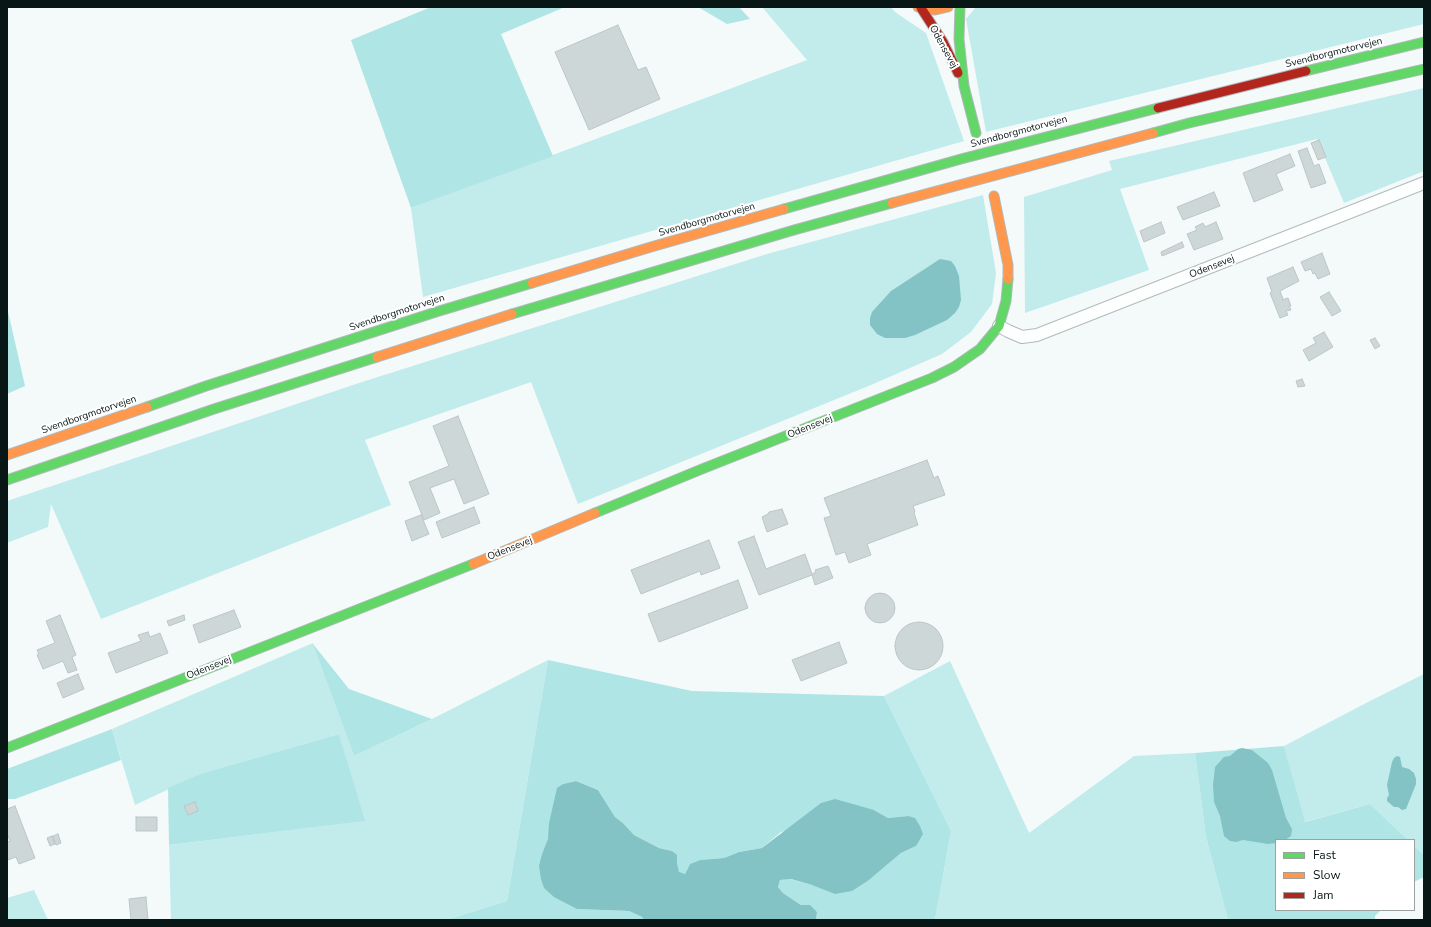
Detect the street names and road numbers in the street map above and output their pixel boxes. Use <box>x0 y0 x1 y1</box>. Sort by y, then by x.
street label: Odensevej <box>926 23 960 71</box>
street label: Svendborgmotorvejen <box>1284 35 1384 71</box>
street label: Svendborgmotorvejen <box>969 113 1069 151</box>
street label: Svendborgmotorvejen <box>658 201 756 239</box>
street label: Odensevej <box>1188 253 1236 281</box>
street label: Svendborgmotorvejen <box>348 292 446 334</box>
street label: Svendborgmotorvejen <box>40 393 138 437</box>
street label: Odensevej <box>786 413 834 441</box>
street label: Odensevej <box>486 535 534 563</box>
street label: Odensevej <box>185 654 233 682</box>

